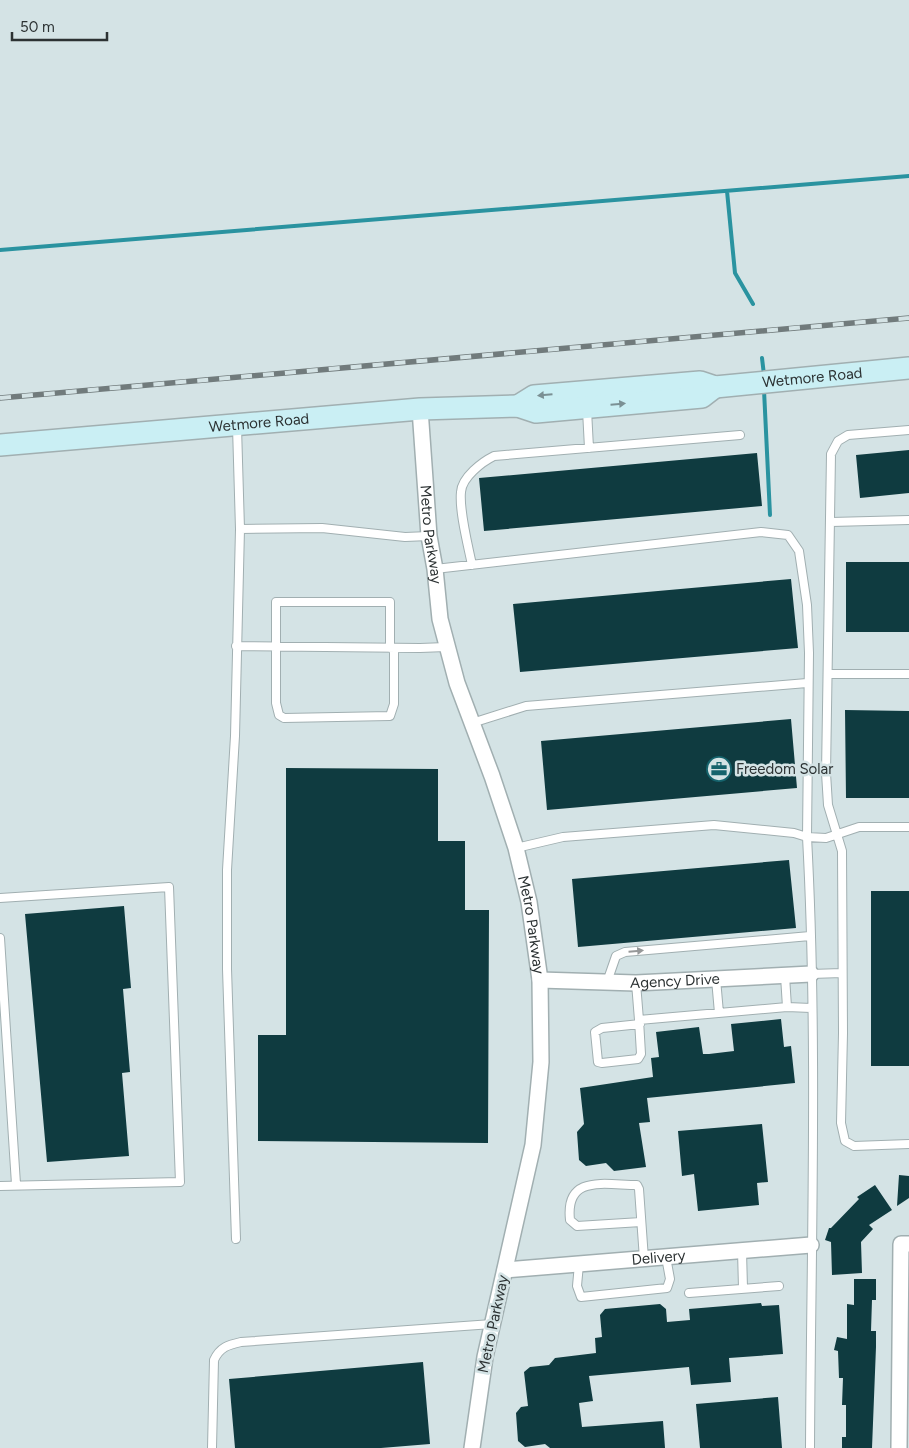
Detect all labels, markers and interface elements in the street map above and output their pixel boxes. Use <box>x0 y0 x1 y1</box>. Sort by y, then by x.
scale bar <box>12 10 108 42</box>
text: 50 m <box>20 18 55 36</box>
street label: Wetmore Road <box>761 364 863 391</box>
one-way arrow <box>537 392 553 400</box>
one-way arrow <box>610 400 626 408</box>
street label: Wetmore Road <box>208 410 310 436</box>
street label: Metro Parkway <box>416 484 445 585</box>
office icon: Freedom Solar <box>706 756 732 782</box>
place label: Freedom Solar <box>736 760 833 778</box>
street label: Metro Parkway <box>514 874 548 975</box>
one-way arrow <box>628 947 644 955</box>
street label: Agency Drive <box>630 970 720 992</box>
street label: Delivery <box>631 1246 686 1269</box>
street label: Metro Parkway <box>474 1273 512 1375</box>

